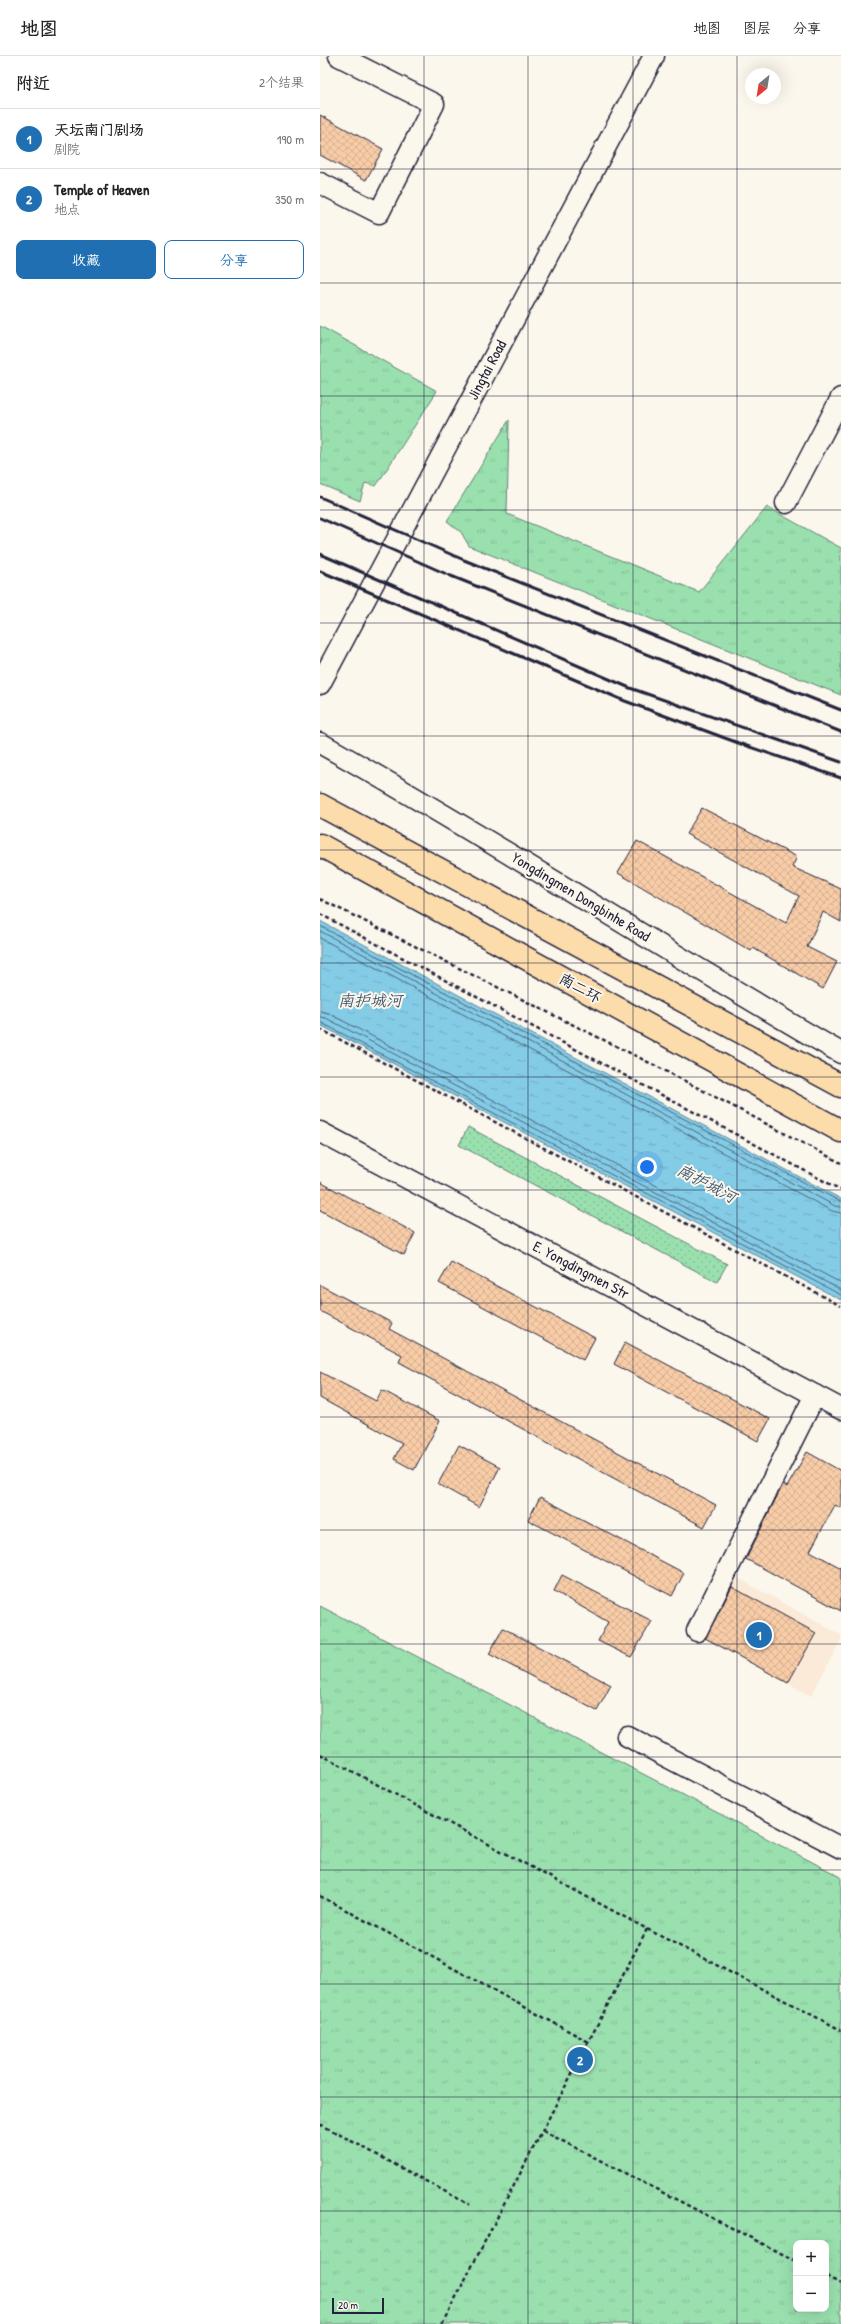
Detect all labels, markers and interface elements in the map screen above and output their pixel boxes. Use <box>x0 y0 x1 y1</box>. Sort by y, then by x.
text: 地图 <box>20 15 58 41</box>
text: 地图 <box>693 18 721 37</box>
text: 图层 <box>743 18 771 37</box>
text: 分享 <box>793 18 821 37</box>
north arrow <box>745 68 781 104</box>
text: 附近 <box>16 71 50 94</box>
text: 2个结果 <box>259 73 304 91</box>
text: 天坛南门剧场 <box>54 119 144 140</box>
text: 1 <box>27 130 31 148</box>
text: 190 m <box>277 130 304 148</box>
text: 剧院 <box>54 140 80 158</box>
text: Temple of Heaven <box>54 179 150 200</box>
text: 2 <box>26 190 32 208</box>
text: 350 m <box>275 190 304 208</box>
text: 地点 <box>54 200 80 218</box>
button: 收藏 <box>16 240 156 279</box>
button: 分享 <box>164 240 304 279</box>
street label: Jingtai Road <box>462 336 511 403</box>
street label: Yongdingmen Dongbinhe Road <box>508 847 655 946</box>
street label: 南二环 <box>555 967 605 1008</box>
water label: 南护城河 <box>338 989 405 1011</box>
your location <box>637 1157 657 1177</box>
water label: 南护城河 <box>674 1158 743 1209</box>
street label: E. Yongdingmen Str <box>529 1235 633 1304</box>
pin: 1 <box>746 1620 772 1650</box>
pin: 2 <box>567 2045 593 2075</box>
map controls <box>793 2240 829 2312</box>
button: + <box>793 2240 829 2276</box>
button: − <box>793 2276 829 2312</box>
scale bar <box>332 2296 384 2315</box>
text: 20 m <box>338 2298 358 2312</box>

